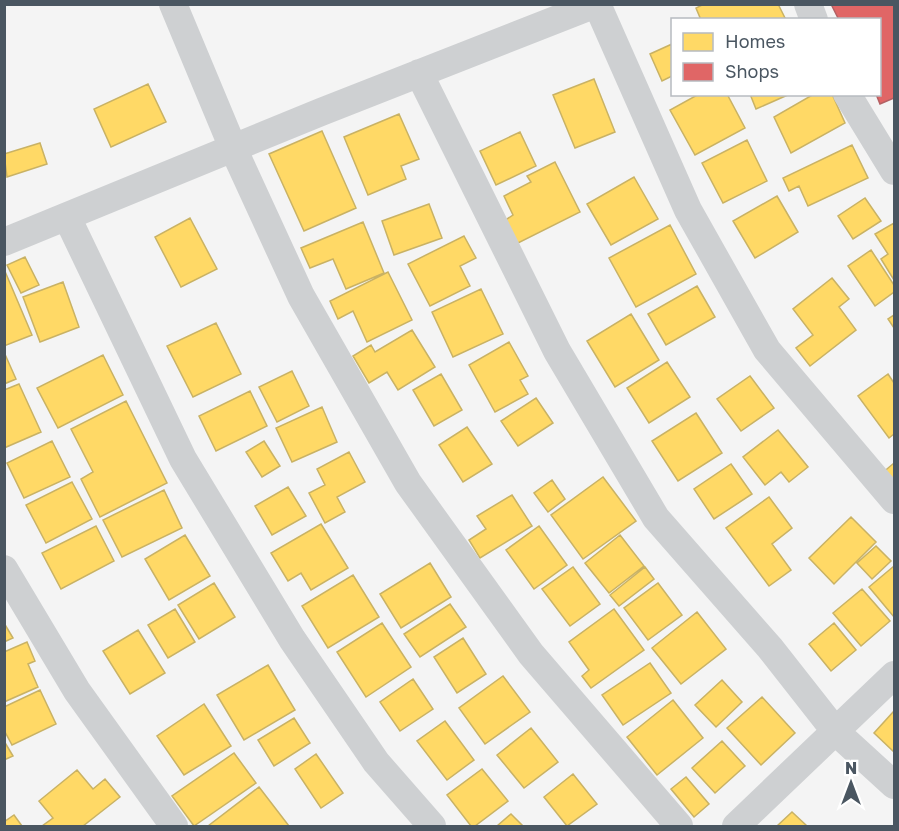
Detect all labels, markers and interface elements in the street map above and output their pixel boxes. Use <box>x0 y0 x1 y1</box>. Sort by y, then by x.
legend <box>671 18 881 96</box>
text: Homes <box>725 30 785 52</box>
text: Shops <box>725 60 779 82</box>
north arrow <box>821 753 881 813</box>
text: N <box>845 758 857 778</box>

